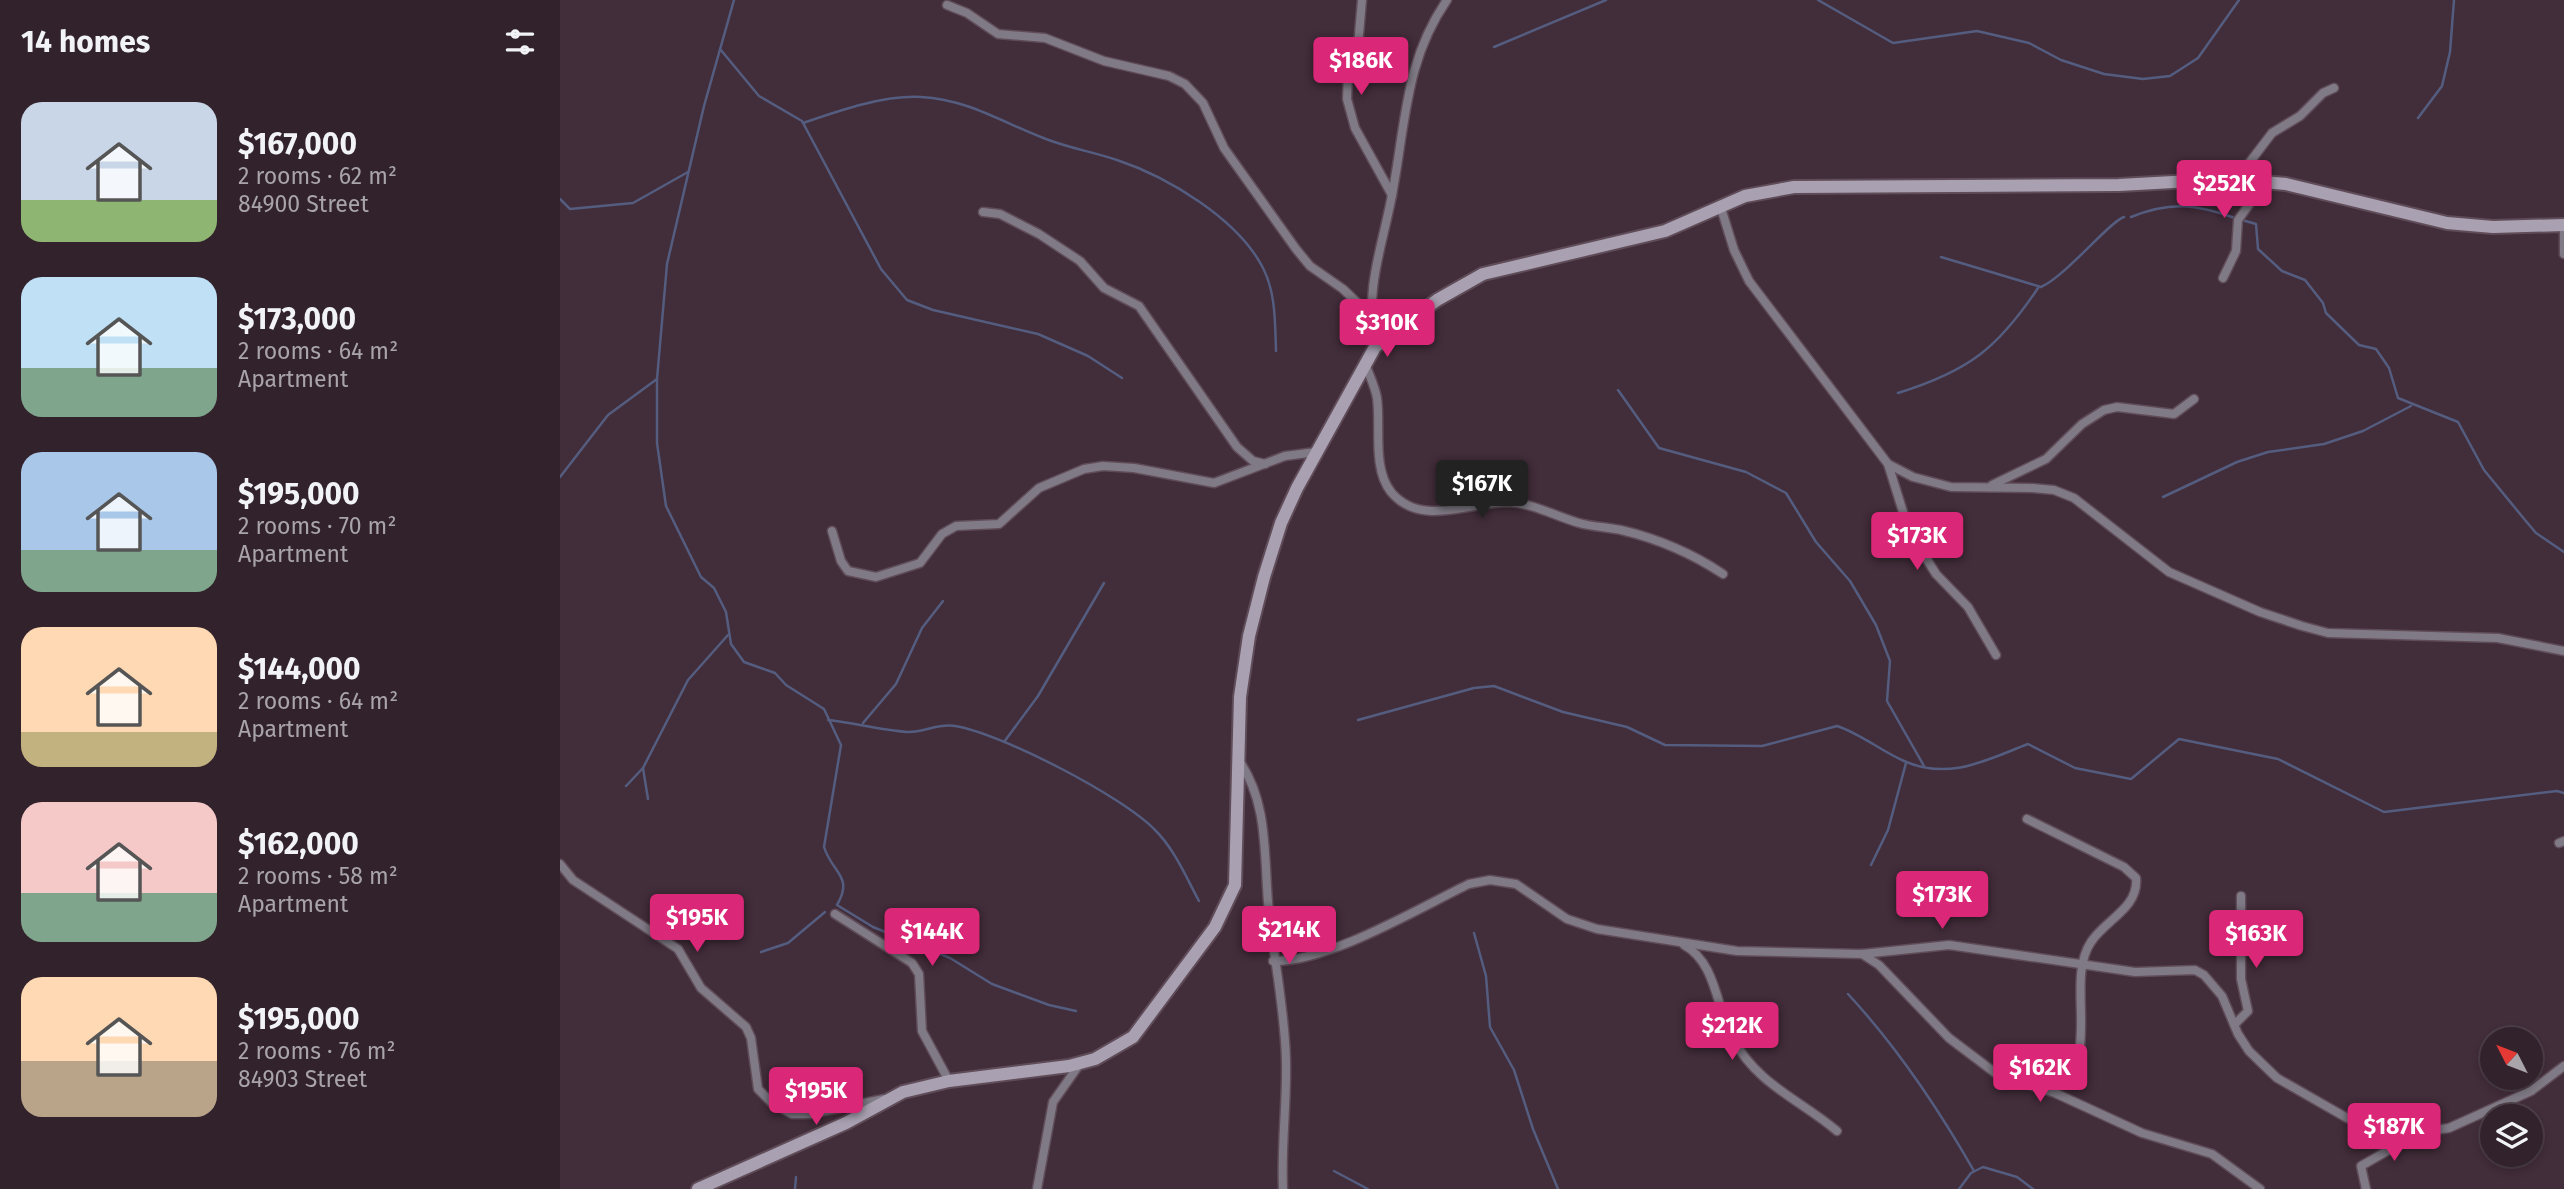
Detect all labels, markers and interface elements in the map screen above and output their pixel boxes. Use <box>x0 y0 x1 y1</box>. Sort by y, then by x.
icon: filters <box>501 23 539 61</box>
text: 14 homes <box>21 24 150 60</box>
pin: $186K <box>1312 38 1410 97</box>
text: $186K <box>1329 46 1393 74</box>
text: $167,000 <box>238 126 357 162</box>
icon: home <box>77 130 161 214</box>
pin: $252K <box>2175 160 2273 220</box>
text: 2 rooms · 62 m² <box>238 162 397 190</box>
text: $252K <box>2193 169 2255 197</box>
text: 84900 Street <box>238 190 369 218</box>
pin: $310K <box>1338 300 1436 359</box>
text: $173,000 <box>238 301 356 337</box>
icon: home <box>77 305 161 389</box>
text: $310K <box>1356 308 1418 336</box>
text: 2 rooms · 64 m² <box>238 337 398 365</box>
text: Apartment <box>238 365 348 393</box>
pin: $167K <box>1433 461 1531 520</box>
text: $167K <box>1452 469 1512 497</box>
text: $195,000 <box>238 476 360 512</box>
icon: home <box>77 480 161 564</box>
text: 2 rooms · 70 m² <box>238 512 396 540</box>
pin: $173K <box>1868 512 1966 572</box>
text: $173K <box>1887 521 1947 549</box>
text: Apartment <box>238 540 348 568</box>
text: $144,000 <box>238 651 361 687</box>
icon: home <box>77 655 161 739</box>
text: 2 rooms · 64 m² <box>238 687 398 715</box>
text: Apartment <box>238 715 348 743</box>
text: $162,000 <box>238 826 359 862</box>
icon: home <box>77 830 161 914</box>
text: 2 rooms · 58 m² <box>238 862 398 890</box>
pin: $173K <box>1893 872 1991 931</box>
text: $173K <box>1912 880 1972 908</box>
text: Apartment <box>238 890 348 918</box>
pin: $195K <box>648 894 746 954</box>
text: $195K <box>666 903 728 931</box>
pin: $214K <box>1240 906 1338 966</box>
pin: $144K <box>883 908 981 968</box>
pin: $163K <box>2207 911 2305 970</box>
text: $214K <box>1258 915 1320 943</box>
text: $144K <box>900 917 964 945</box>
text: $163K <box>2225 919 2287 947</box>
text: $195,000 <box>238 1001 360 1037</box>
pin: $212K <box>1683 1002 1781 1062</box>
icon: home <box>77 1005 161 1089</box>
text: $212K <box>1702 1011 1762 1039</box>
north arrow <box>2480 1027 2543 1090</box>
map controls <box>2480 1027 2543 1167</box>
text: 2 rooms · 76 m² <box>238 1037 396 1065</box>
pin: $162K <box>1991 1044 2089 1104</box>
text: $162K <box>2009 1053 2071 1081</box>
text: 84903 Street <box>238 1065 367 1093</box>
pin: $195K <box>767 1068 865 1127</box>
text: $195K <box>785 1076 847 1104</box>
pin: $187K <box>2345 1104 2443 1163</box>
button: layers <box>2480 1104 2543 1167</box>
text: $187K <box>2364 1112 2424 1140</box>

